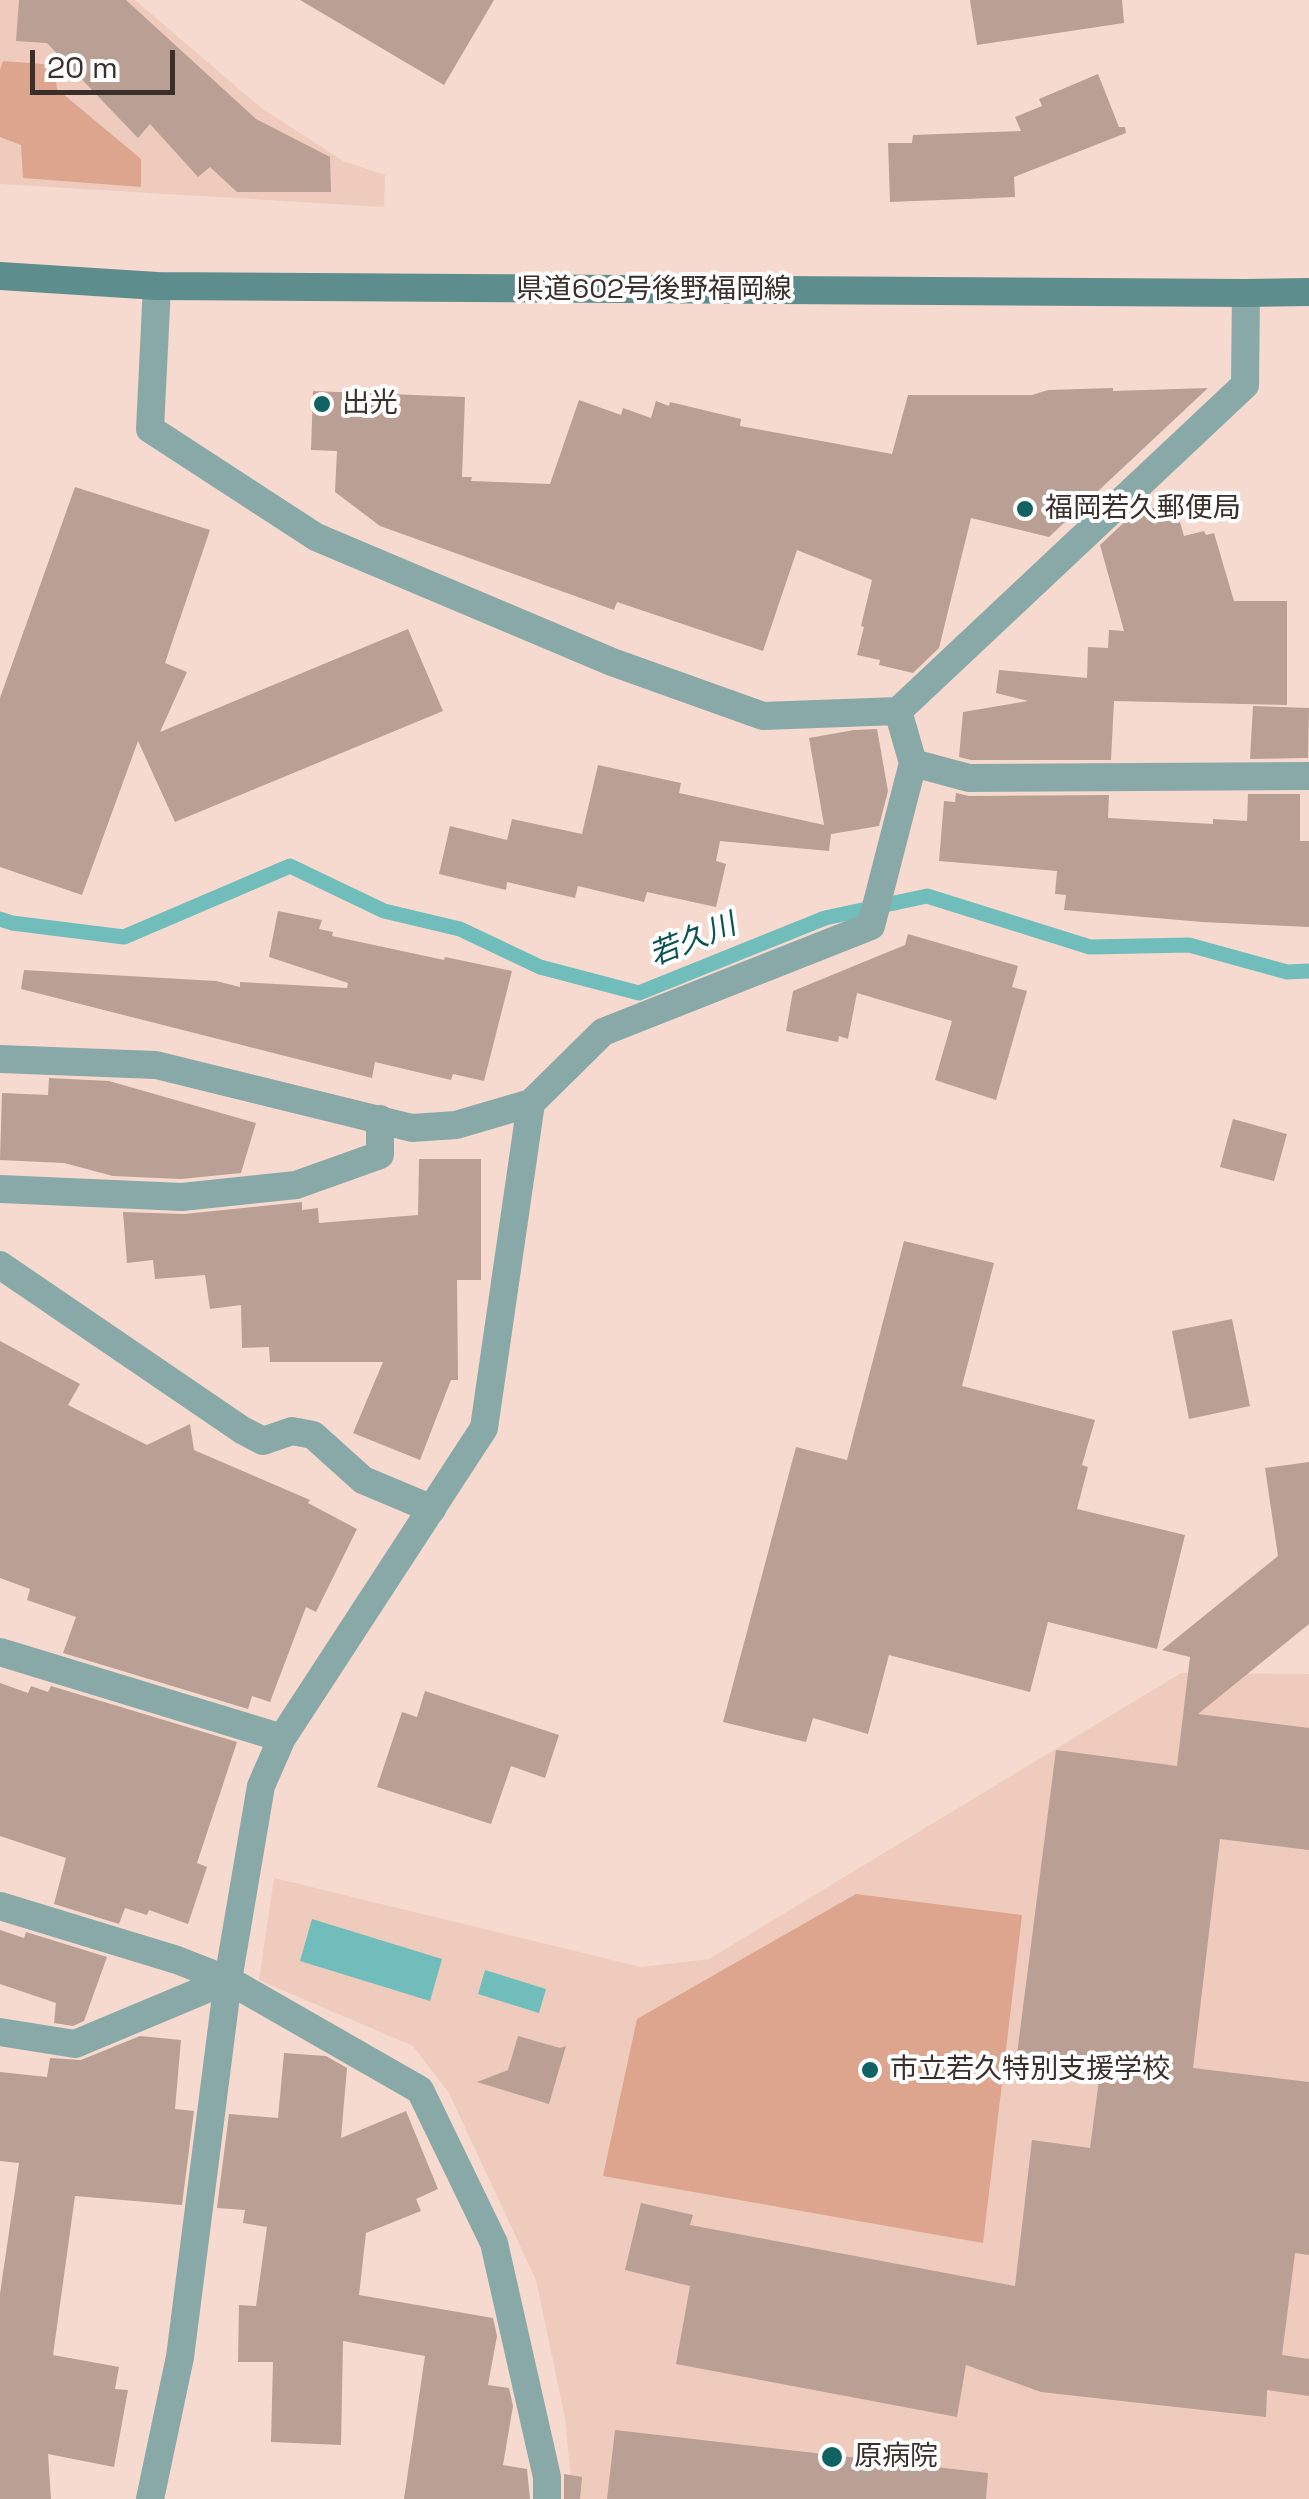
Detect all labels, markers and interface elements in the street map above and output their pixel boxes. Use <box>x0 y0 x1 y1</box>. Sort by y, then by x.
scale bar <box>35 30 180 92</box>
text: 20 m <box>47 48 118 87</box>
street label: 県道602号後野福岡線 <box>516 273 792 307</box>
place label: 出光 <box>342 387 398 421</box>
marker: 出光 <box>311 393 333 415</box>
place label: 福岡若久郵便局 <box>1045 492 1241 526</box>
marker: 福岡若久郵便局 <box>1014 498 1036 520</box>
water label: 若久川 <box>645 907 741 975</box>
place label: 市立若久特別支援学校 <box>890 2053 1170 2087</box>
marker: 市立若久特別支援学校 <box>859 2059 881 2081</box>
place label: 原病院 <box>854 2440 938 2474</box>
marker: 原病院 <box>819 2444 845 2470</box>

